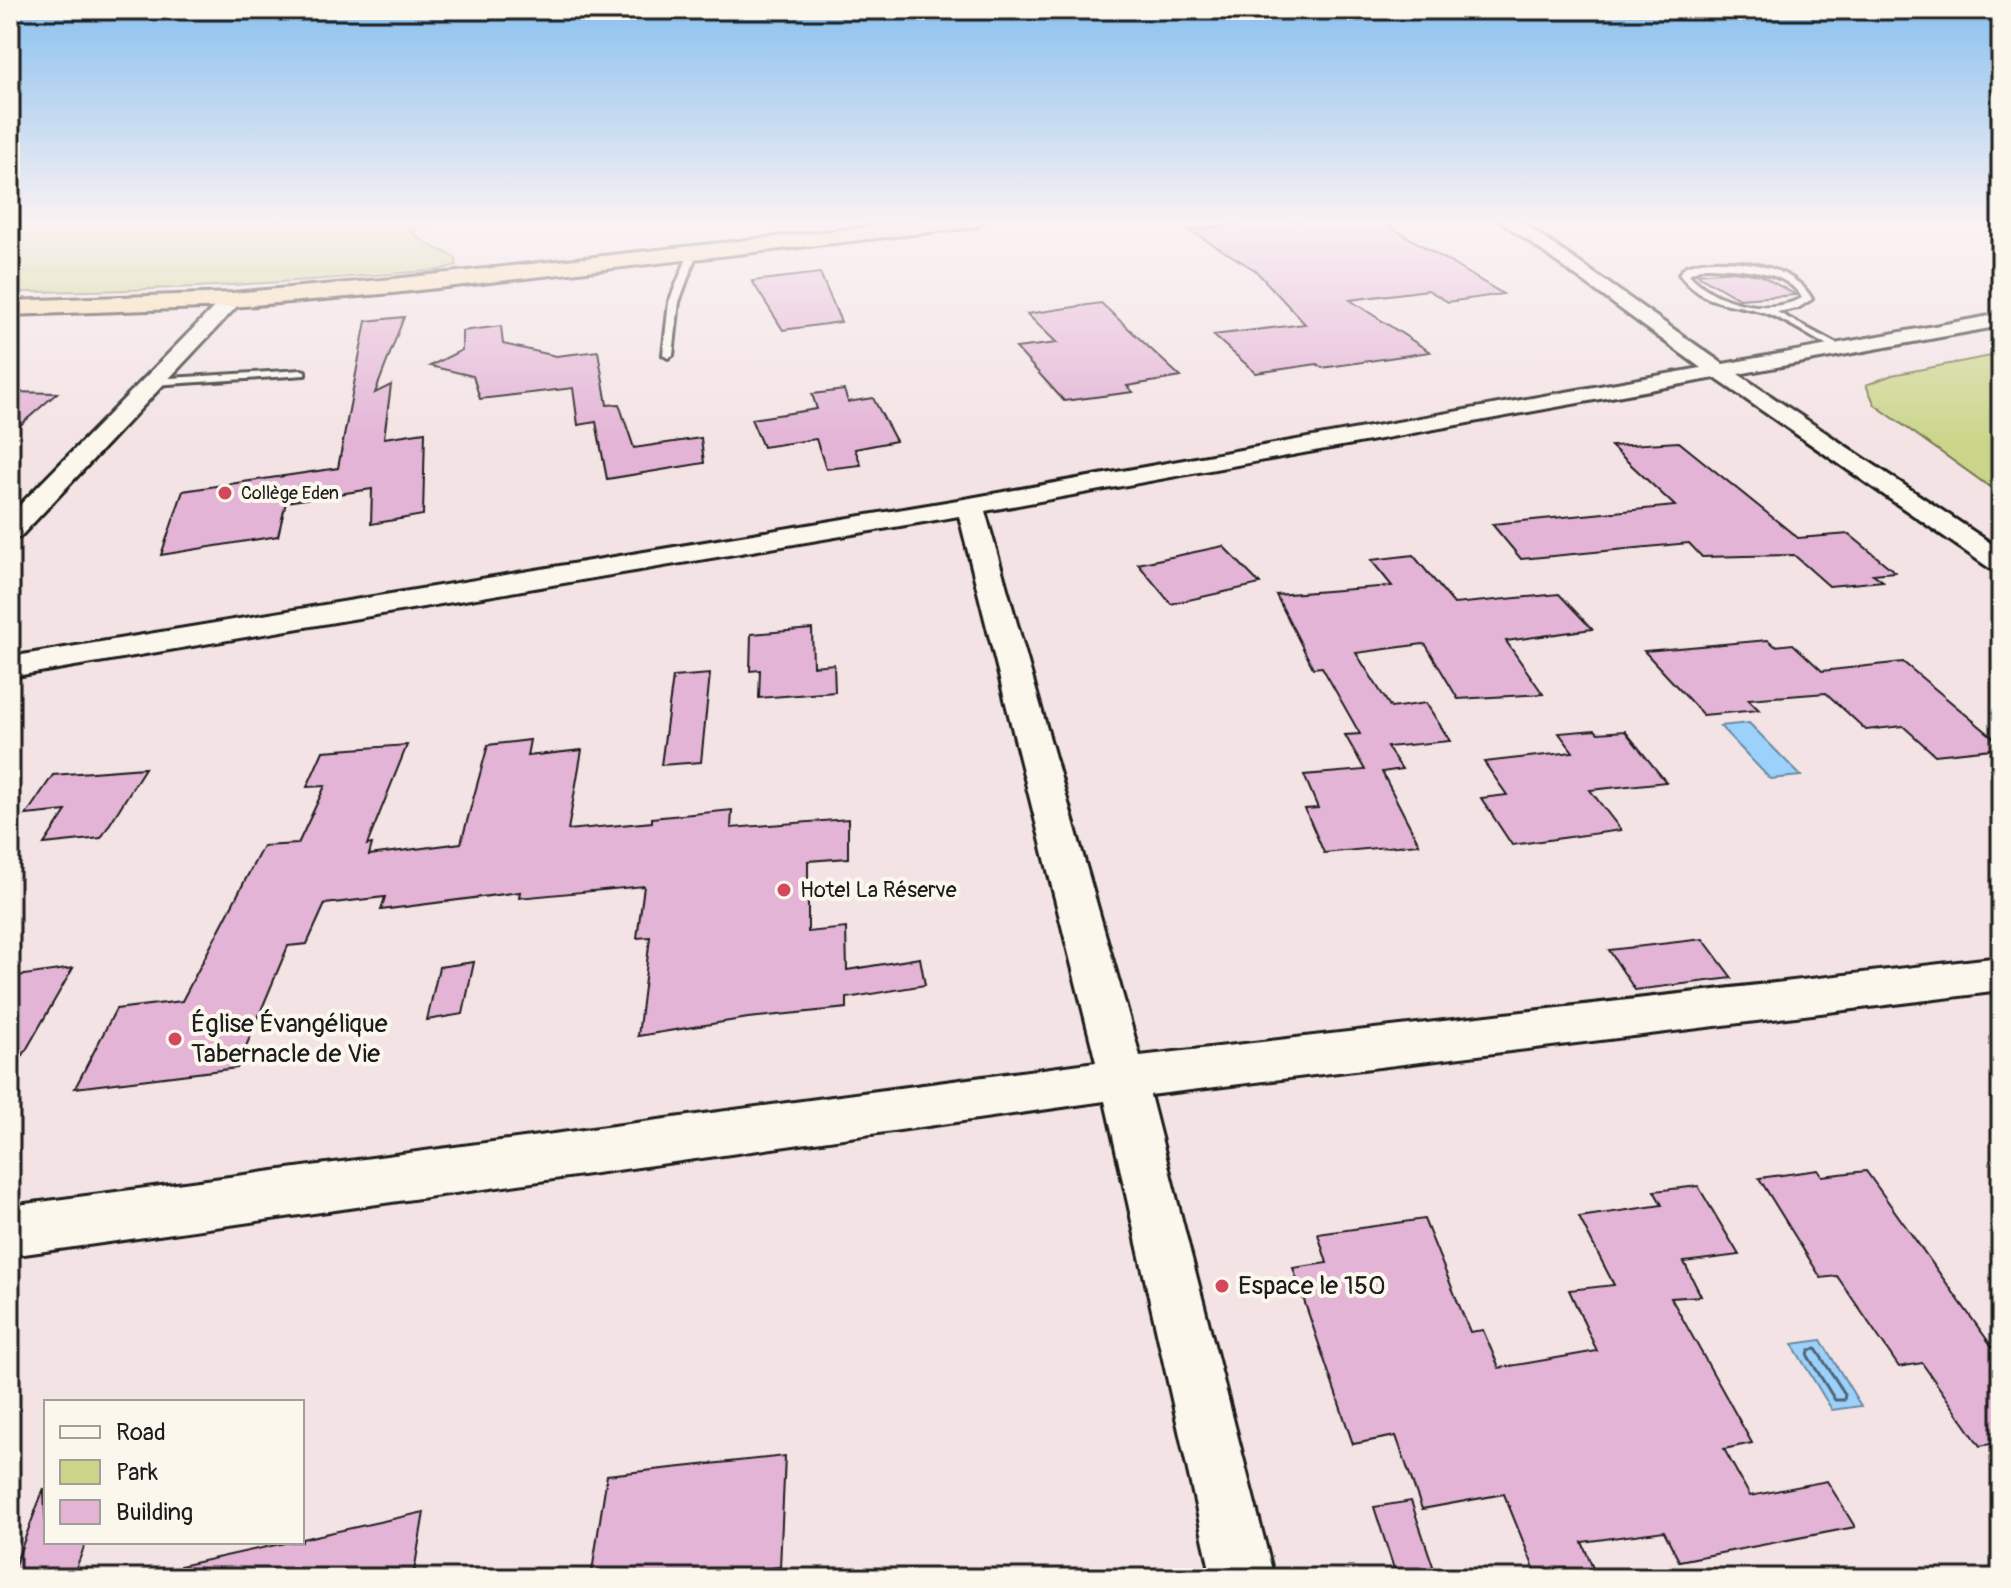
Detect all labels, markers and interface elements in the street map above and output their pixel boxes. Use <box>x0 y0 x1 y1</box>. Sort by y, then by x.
place label: Collège Eden <box>241 482 339 505</box>
marker: Collège Eden <box>216 484 234 502</box>
place label: Hotel La Réserve <box>800 876 957 904</box>
marker: Hotel La Réserve <box>775 881 793 899</box>
place label: Église Évangélique Tabernacle de Vie <box>191 1008 388 1070</box>
marker: Église Évangélique Tabernacle de Vie <box>166 1030 184 1048</box>
place label: Espace le 150 <box>1238 1270 1386 1302</box>
marker: Espace le 150 <box>1213 1277 1231 1295</box>
legend <box>44 1400 304 1544</box>
text: Road <box>116 1418 166 1447</box>
text: Park <box>116 1458 158 1487</box>
text: Building <box>116 1498 193 1527</box>

